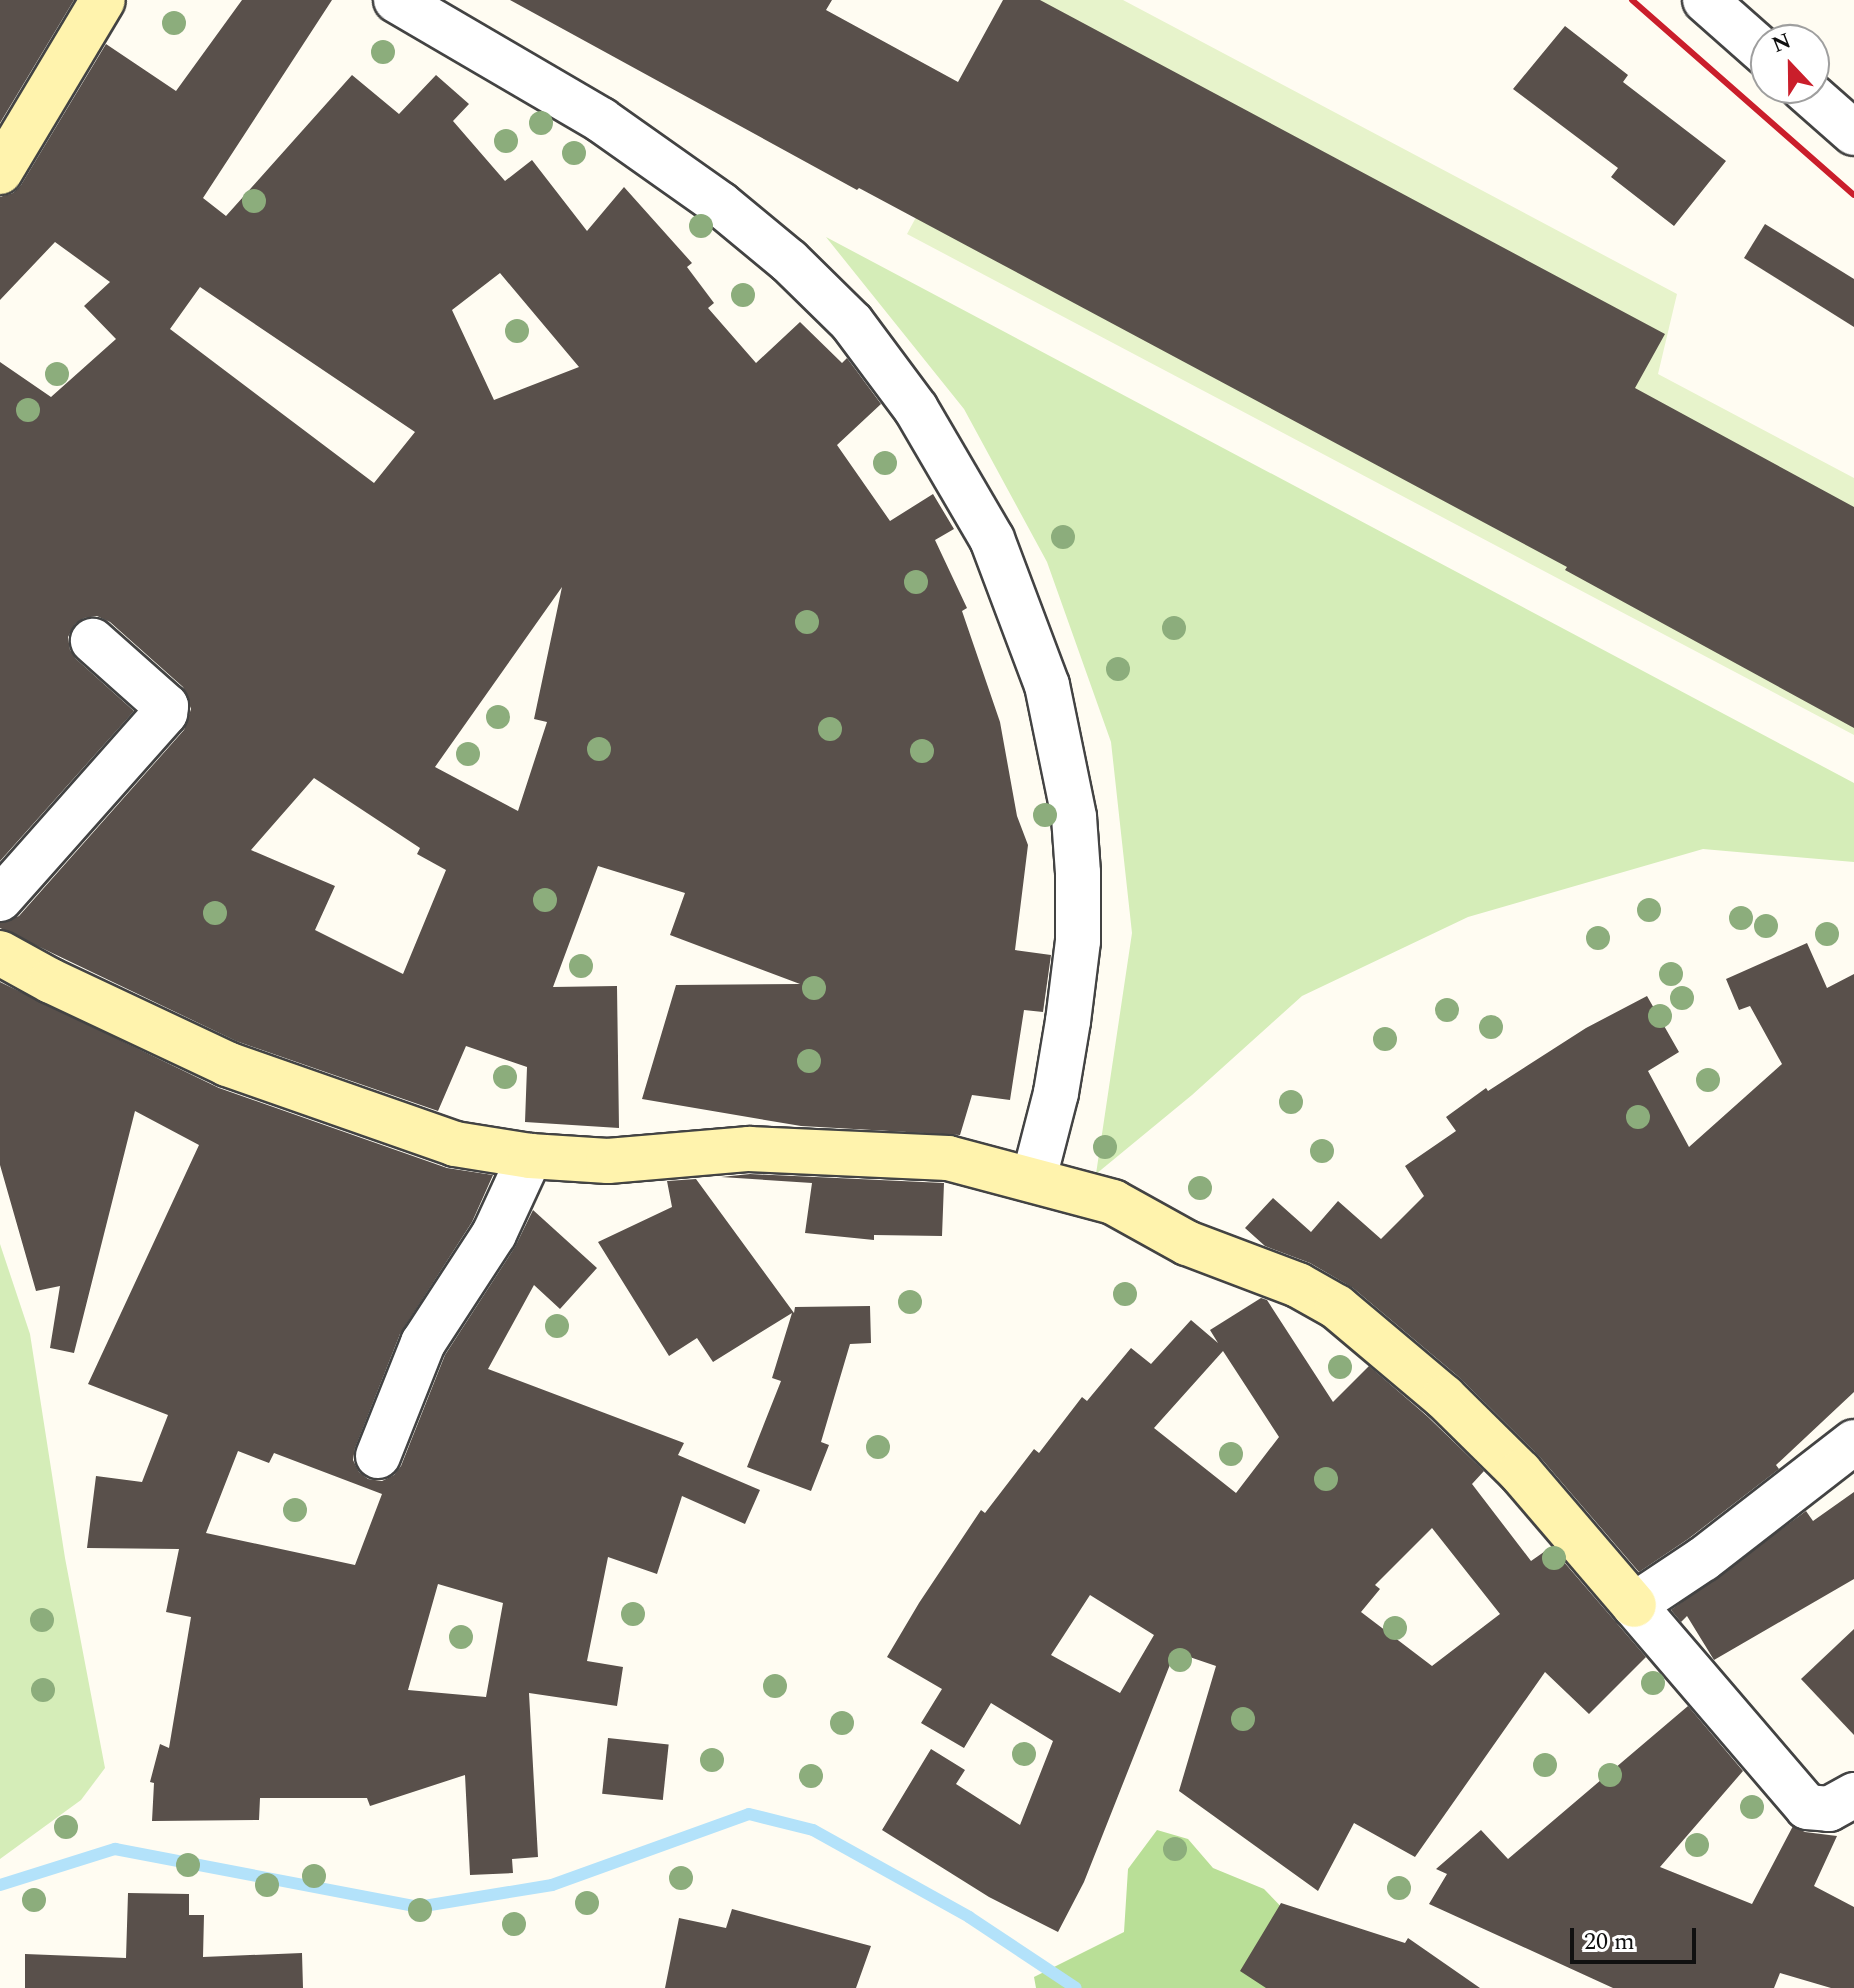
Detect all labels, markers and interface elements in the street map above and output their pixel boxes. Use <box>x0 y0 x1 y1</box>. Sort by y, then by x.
north arrow <box>1750 24 1830 104</box>
text: N <box>1767 24 1796 62</box>
scale bar <box>1574 1912 1700 1962</box>
text: 20 m <box>1584 1924 1635 1960</box>

